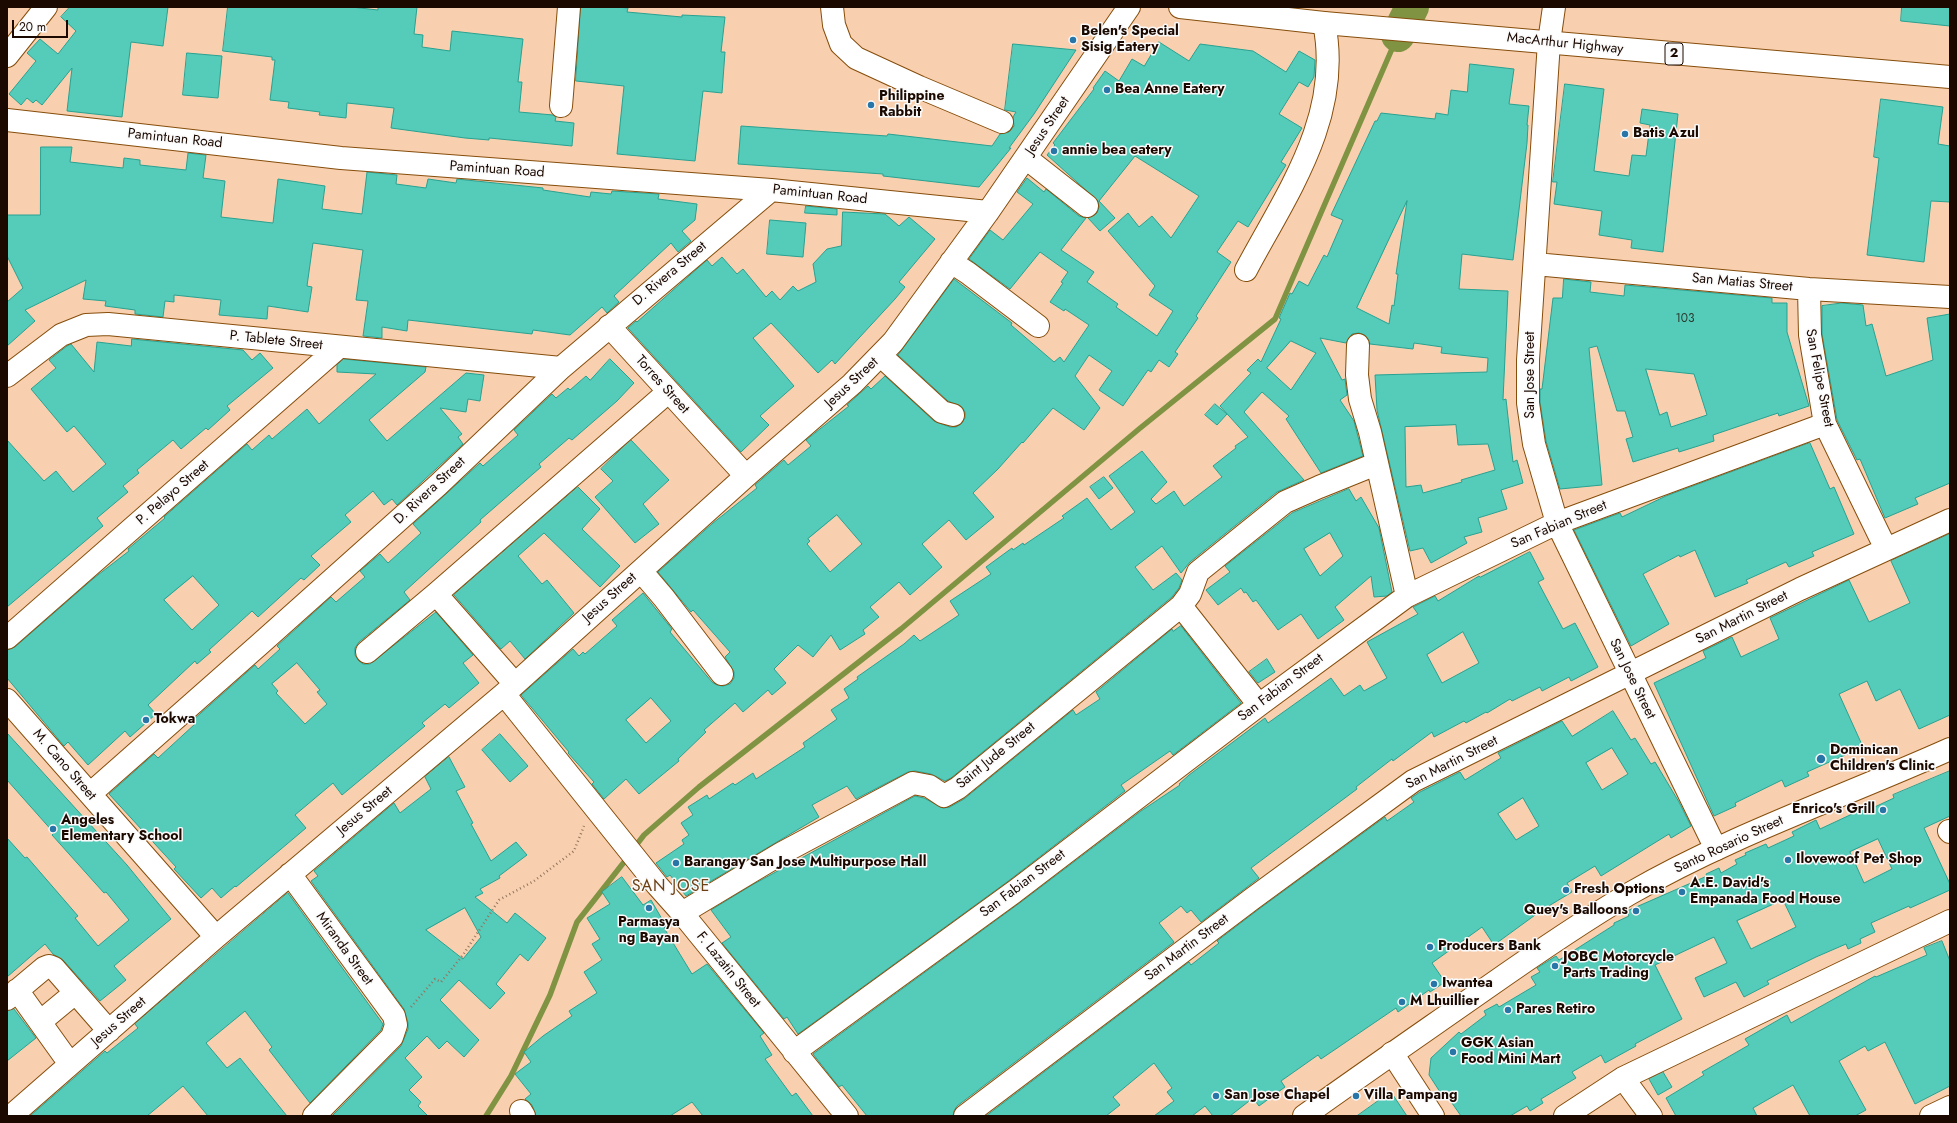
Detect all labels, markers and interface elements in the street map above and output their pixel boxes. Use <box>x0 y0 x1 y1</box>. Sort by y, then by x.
scale bar <box>14 12 70 38</box>
text: 20 m <box>19 18 46 36</box>
place label: Belen's Special Sisig Eatery <box>1081 24 1179 56</box>
street label: MacArthur Highway <box>1506 30 1624 58</box>
marker: Belen's Special Sisig Eatery <box>1068 35 1078 45</box>
road number: 2 <box>1665 43 1683 65</box>
place label: Bea Anne Eatery <box>1115 82 1225 98</box>
marker: Bea Anne Eatery <box>1102 85 1112 95</box>
place label: Philippine Rabbit <box>879 89 944 122</box>
street label: Jesus Street <box>1022 94 1074 158</box>
marker: Philippine Rabbit <box>866 100 876 110</box>
street label: Pamintuan Road <box>127 126 223 152</box>
place label: Batis Azul <box>1633 126 1699 142</box>
marker: Batis Azul <box>1620 129 1630 139</box>
place label: annie bea eatery <box>1062 143 1172 159</box>
marker: annie bea eatery <box>1049 146 1059 156</box>
street label: Pamintuan Road <box>449 158 545 182</box>
street label: Pamintuan Road <box>772 182 868 208</box>
street label: D. Rivera Street <box>630 238 710 310</box>
street label: San Matias Street <box>1691 270 1793 296</box>
house number: 103 <box>1675 312 1695 326</box>
street label: P. Tablete Street <box>229 328 323 354</box>
street label: San Felipe Street <box>1801 328 1837 428</box>
street label: San Jose Street <box>1523 331 1539 419</box>
street label: Torres Street <box>631 352 693 418</box>
street label: Jesus Street <box>822 354 882 412</box>
street label: D. Rivera Street <box>391 454 469 528</box>
street label: P. Pelayo Street <box>133 457 213 529</box>
street label: San Fabian Street <box>1509 497 1609 553</box>
street label: Jesus Street <box>580 569 640 627</box>
street label: San Martin Street <box>1693 588 1791 648</box>
street label: San Jose Street <box>1605 636 1659 722</box>
street label: San Fabian Street <box>1235 650 1327 726</box>
place label: Tokwa <box>154 712 195 728</box>
marker: Tokwa <box>141 715 151 725</box>
street label: Saint Jude Street <box>953 719 1039 793</box>
street label: M. Cano Street <box>29 726 99 804</box>
street label: San Martin Street <box>1403 733 1501 793</box>
place label: Dominican Children's Clinic <box>1830 743 1935 776</box>
marker: Dominican Children's Clinic <box>1815 753 1827 765</box>
street label: Jesus Street <box>334 783 396 839</box>
place label: Enrico's Grill <box>1792 802 1875 818</box>
marker: Enrico's Grill <box>1878 805 1888 815</box>
street label: Santo Rosario Street <box>1672 812 1786 878</box>
place label: Angeles Elementary School <box>61 813 182 846</box>
marker: Angeles Elementary School <box>48 824 58 834</box>
street label: San Fabian Street <box>977 846 1069 922</box>
place label: Ilovewoof Pet Shop <box>1796 852 1922 868</box>
place label: Barangay San Jose Multipurpose Hall <box>684 855 926 871</box>
marker: Ilovewoof Pet Shop <box>1783 855 1793 865</box>
marker: Barangay San Jose Multipurpose Hall <box>671 858 681 868</box>
place label: A.E. David's Empanada Food House <box>1690 876 1840 908</box>
district label: SAN JOSE <box>632 877 710 897</box>
place label: Fresh Options <box>1574 882 1665 898</box>
marker: Fresh Options <box>1561 885 1571 895</box>
marker: A.E. David's Empanada Food House <box>1677 887 1687 897</box>
marker: Parmasya ng Bayan <box>644 903 654 913</box>
place label: Quey's Balloons <box>1524 903 1628 919</box>
marker: Quey's Balloons <box>1631 906 1641 916</box>
street label: Miranda Street <box>312 909 376 989</box>
street label: San Martin Street <box>1142 911 1232 985</box>
place label: Parmasya ng Bayan <box>618 915 680 948</box>
street label: F. Lazatin Street <box>692 929 764 1011</box>
place label: Producers Bank <box>1438 939 1541 955</box>
marker: Producers Bank <box>1425 942 1435 952</box>
place label: JOBC Motorcycle Parts Trading <box>1563 950 1674 982</box>
marker: JOBC Motorcycle Parts Trading <box>1550 961 1560 971</box>
place label: Iwantea <box>1442 976 1493 992</box>
marker: Iwantea <box>1429 979 1439 989</box>
street label: Jesus Street <box>88 994 150 1050</box>
place label: M Lhuillier <box>1410 994 1479 1010</box>
marker: M Lhuillier <box>1397 997 1407 1007</box>
place label: Pares Retiro <box>1516 1002 1595 1018</box>
marker: Pares Retiro <box>1503 1005 1513 1015</box>
place label: GGK Asian Food Mini Mart <box>1461 1036 1560 1068</box>
marker: GGK Asian Food Mini Mart <box>1448 1047 1458 1057</box>
place label: San Jose Chapel <box>1224 1088 1330 1104</box>
place label: Villa Pampang <box>1364 1088 1458 1104</box>
marker: San Jose Chapel <box>1211 1091 1221 1101</box>
marker: Villa Pampang <box>1351 1091 1361 1101</box>

